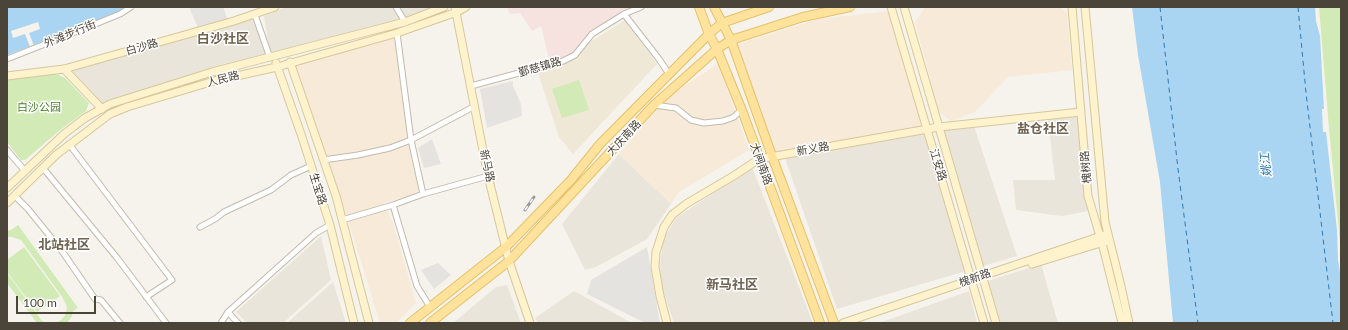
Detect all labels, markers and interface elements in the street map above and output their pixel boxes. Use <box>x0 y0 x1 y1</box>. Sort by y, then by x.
street label: 外滩步行街 <box>42 18 98 50</box>
district label: 白沙社区 <box>197 31 249 47</box>
street label: 白沙路 <box>124 36 160 58</box>
street label: 鄞慈镇路 <box>517 55 563 79</box>
street label: 人民路 <box>205 69 241 89</box>
park label: 白沙公园 <box>17 100 61 114</box>
street label: 大庆南路 <box>604 117 644 159</box>
district label: 盐仓社区 <box>1017 121 1069 137</box>
street label: 新义路 <box>796 140 830 158</box>
street label: 大闸南路 <box>747 141 775 187</box>
street label: 江安路 <box>927 147 949 183</box>
street label: 新马路 <box>477 148 497 184</box>
street label: 槐树路 <box>1078 150 1094 184</box>
water label: 姚江 <box>1258 152 1274 178</box>
street label: 生宝路 <box>307 171 329 207</box>
district label: 北站社区 <box>38 237 90 253</box>
street label: 槐新路 <box>957 266 993 290</box>
district label: 新马社区 <box>706 277 758 293</box>
scale bar <box>18 288 98 314</box>
text: 100 m <box>23 295 57 310</box>

